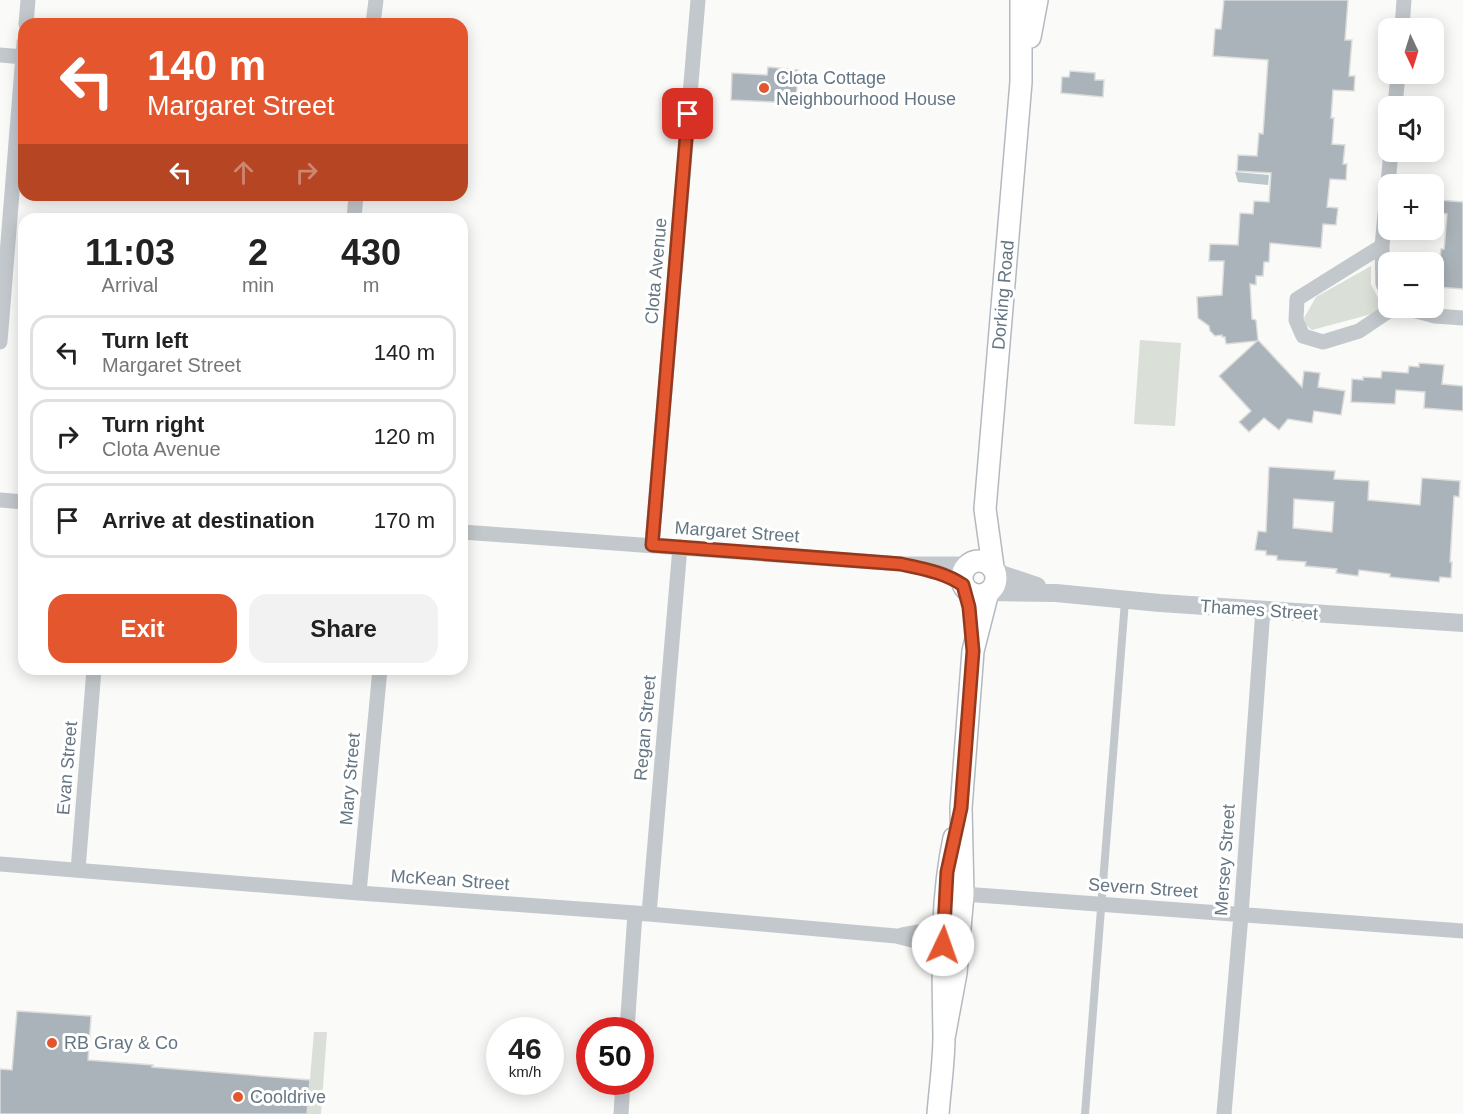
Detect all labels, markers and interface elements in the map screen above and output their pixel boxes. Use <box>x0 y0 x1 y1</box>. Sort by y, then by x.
north arrow <box>1378 18 1444 84</box>
map controls <box>1378 18 1444 318</box>
icon: left <box>48 42 126 120</box>
text: 140 m <box>147 42 266 89</box>
place label: Clota Cottage Neighbourhood House <box>776 68 956 109</box>
marker: Clota Cottage Neighbourhood House <box>757 81 771 95</box>
pin <box>662 88 713 139</box>
text: Margaret Street <box>147 91 335 121</box>
button: sound <box>1378 96 1444 162</box>
icon: arrive <box>671 97 704 130</box>
icon: left <box>164 156 197 189</box>
icon: ahead <box>227 156 260 189</box>
icon: right <box>290 156 323 189</box>
button: + <box>1378 174 1444 240</box>
street label: Clota Avenue <box>641 217 671 325</box>
text: 11:03 <box>85 232 175 273</box>
text: 2 <box>248 232 268 273</box>
text: 430 <box>341 232 401 273</box>
street label: Dorking Road <box>988 239 1018 351</box>
button: − <box>1378 252 1444 318</box>
text: Arrival <box>102 274 158 296</box>
text: min <box>242 274 274 296</box>
text: m <box>363 274 379 296</box>
text: Turn left <box>102 328 188 353</box>
icon: left <box>51 336 84 369</box>
text: 140 m <box>374 340 435 365</box>
text: Margaret Street <box>102 354 241 376</box>
text: Turn right <box>102 412 204 437</box>
icon: right <box>51 420 84 453</box>
text: 120 m <box>374 424 435 449</box>
text: Clota Avenue <box>102 438 221 460</box>
icon: arrive <box>51 504 84 537</box>
text: Arrive at destination <box>102 508 315 533</box>
text: 170 m <box>374 508 435 533</box>
street label: Margaret Street <box>674 518 800 546</box>
button: Exit <box>48 594 237 663</box>
button: Share <box>249 594 438 663</box>
street label: Thames Street <box>1199 596 1319 624</box>
street label: Regan Street <box>630 674 660 782</box>
street label: Evan Street <box>53 720 81 816</box>
street label: Mary Street <box>336 732 364 826</box>
street label: Mersey Street <box>1211 803 1239 917</box>
street label: McKean Street <box>390 866 510 894</box>
street label: Severn Street <box>1087 874 1199 902</box>
position arrow <box>911 913 975 977</box>
speed limit sign: 50 <box>576 1017 654 1095</box>
text: 46 <box>508 1032 542 1065</box>
place label: RB Gray & Co <box>64 1033 178 1053</box>
marker: RB Gray & Co <box>45 1036 59 1050</box>
text: km/h <box>509 1063 541 1080</box>
place label: Cooldrive <box>250 1087 326 1107</box>
marker: Cooldrive <box>231 1090 245 1104</box>

